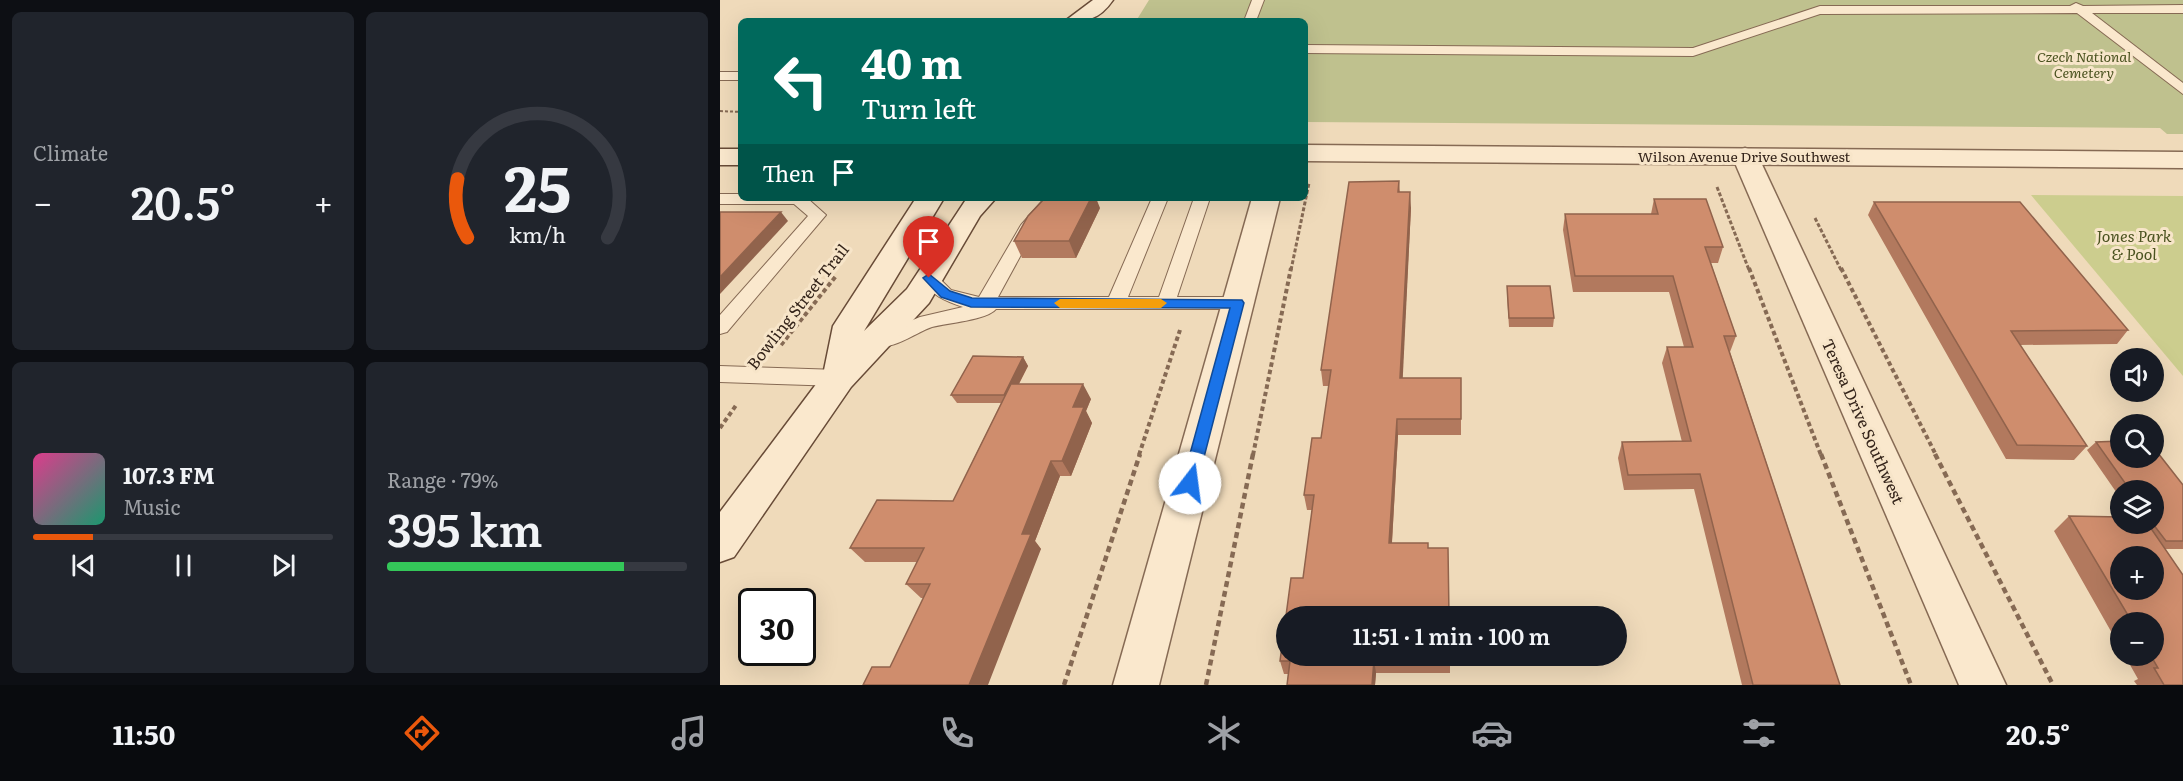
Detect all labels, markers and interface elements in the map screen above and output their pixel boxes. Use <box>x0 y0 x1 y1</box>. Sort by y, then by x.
text: 40 m <box>861 30 962 92</box>
icon: left <box>762 42 840 120</box>
park label: Czech National Cemetery <box>2037 46 2131 82</box>
text: Turn left <box>861 87 976 127</box>
text: Climate <box>33 137 108 167</box>
text: 25 <box>503 139 571 231</box>
street label: Wilson Avenue Drive Southwest <box>1638 146 1851 166</box>
text: Then <box>762 156 815 189</box>
icon: arrive <box>827 156 860 189</box>
text: 20.5° <box>131 167 235 234</box>
text: − <box>33 176 52 225</box>
text: + <box>314 176 333 225</box>
pin <box>903 216 954 278</box>
text: km/h <box>508 218 566 250</box>
park label: Jones Park & Pool <box>2096 223 2172 265</box>
icon: arrive <box>912 225 945 258</box>
street label: Bowling Street Trail <box>740 238 854 374</box>
street label: Teresa Drive Southwest <box>1817 334 1912 508</box>
map controls <box>2110 348 2164 666</box>
button: sound <box>2110 348 2164 402</box>
button: search <box>2110 414 2164 468</box>
position arrow <box>1158 451 1222 515</box>
text: 107.3 FM <box>123 458 215 491</box>
text: Range · 79% <box>387 464 498 494</box>
button: layers <box>2110 480 2164 534</box>
text: Music <box>123 491 180 521</box>
text: 395 km <box>387 494 543 561</box>
button: + <box>2110 546 2164 600</box>
icon: previous <box>67 549 100 582</box>
icon: pause <box>167 549 200 582</box>
icon: next <box>267 549 300 582</box>
speed limit sign: 30 <box>738 588 816 666</box>
button: − <box>2110 612 2164 666</box>
text: 11:51 · 1 min · 100 m <box>1353 619 1550 652</box>
icon: directions <box>401 712 443 754</box>
icon: music <box>668 712 710 754</box>
icon: phone <box>936 712 978 754</box>
icon: climate <box>1203 712 1245 754</box>
icon: car <box>1471 712 1513 754</box>
icon: filters <box>1738 712 1780 754</box>
text: 11:50 <box>113 713 175 753</box>
text: 20.5° <box>2006 713 2070 753</box>

